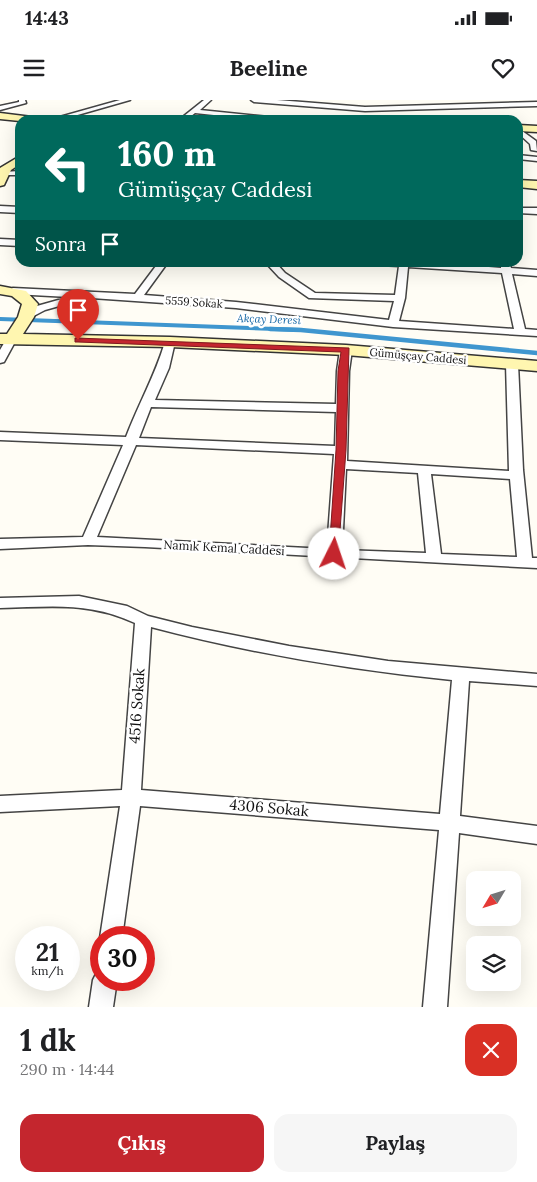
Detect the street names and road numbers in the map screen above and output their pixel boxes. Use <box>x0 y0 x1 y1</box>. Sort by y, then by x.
street label: 5559 Sokak <box>165 293 223 311</box>
street label: Gümüşçay Caddesi <box>369 345 467 367</box>
street label: Namık Kemal Caddesi <box>163 537 285 558</box>
street label: 4516 Sokak <box>124 668 149 744</box>
street label: 4306 Sokak <box>229 795 309 820</box>

